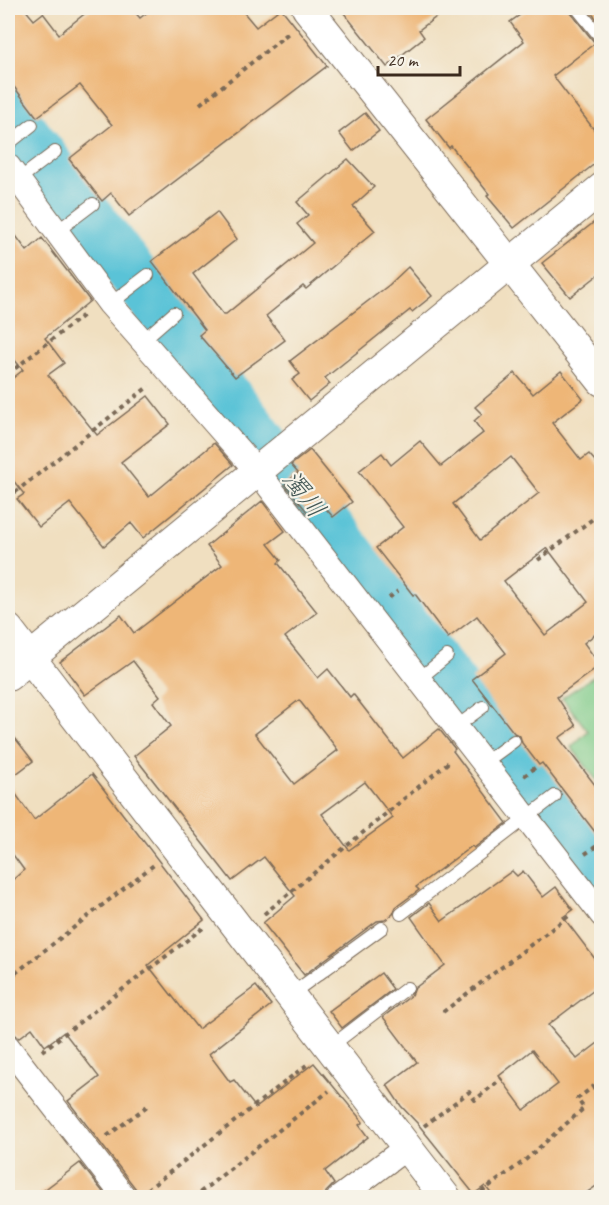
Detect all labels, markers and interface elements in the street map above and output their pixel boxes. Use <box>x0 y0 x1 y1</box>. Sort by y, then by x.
scale bar <box>378 39 460 77</box>
text: 20 m <box>387 49 420 71</box>
water label: 濁川 <box>275 463 333 525</box>

